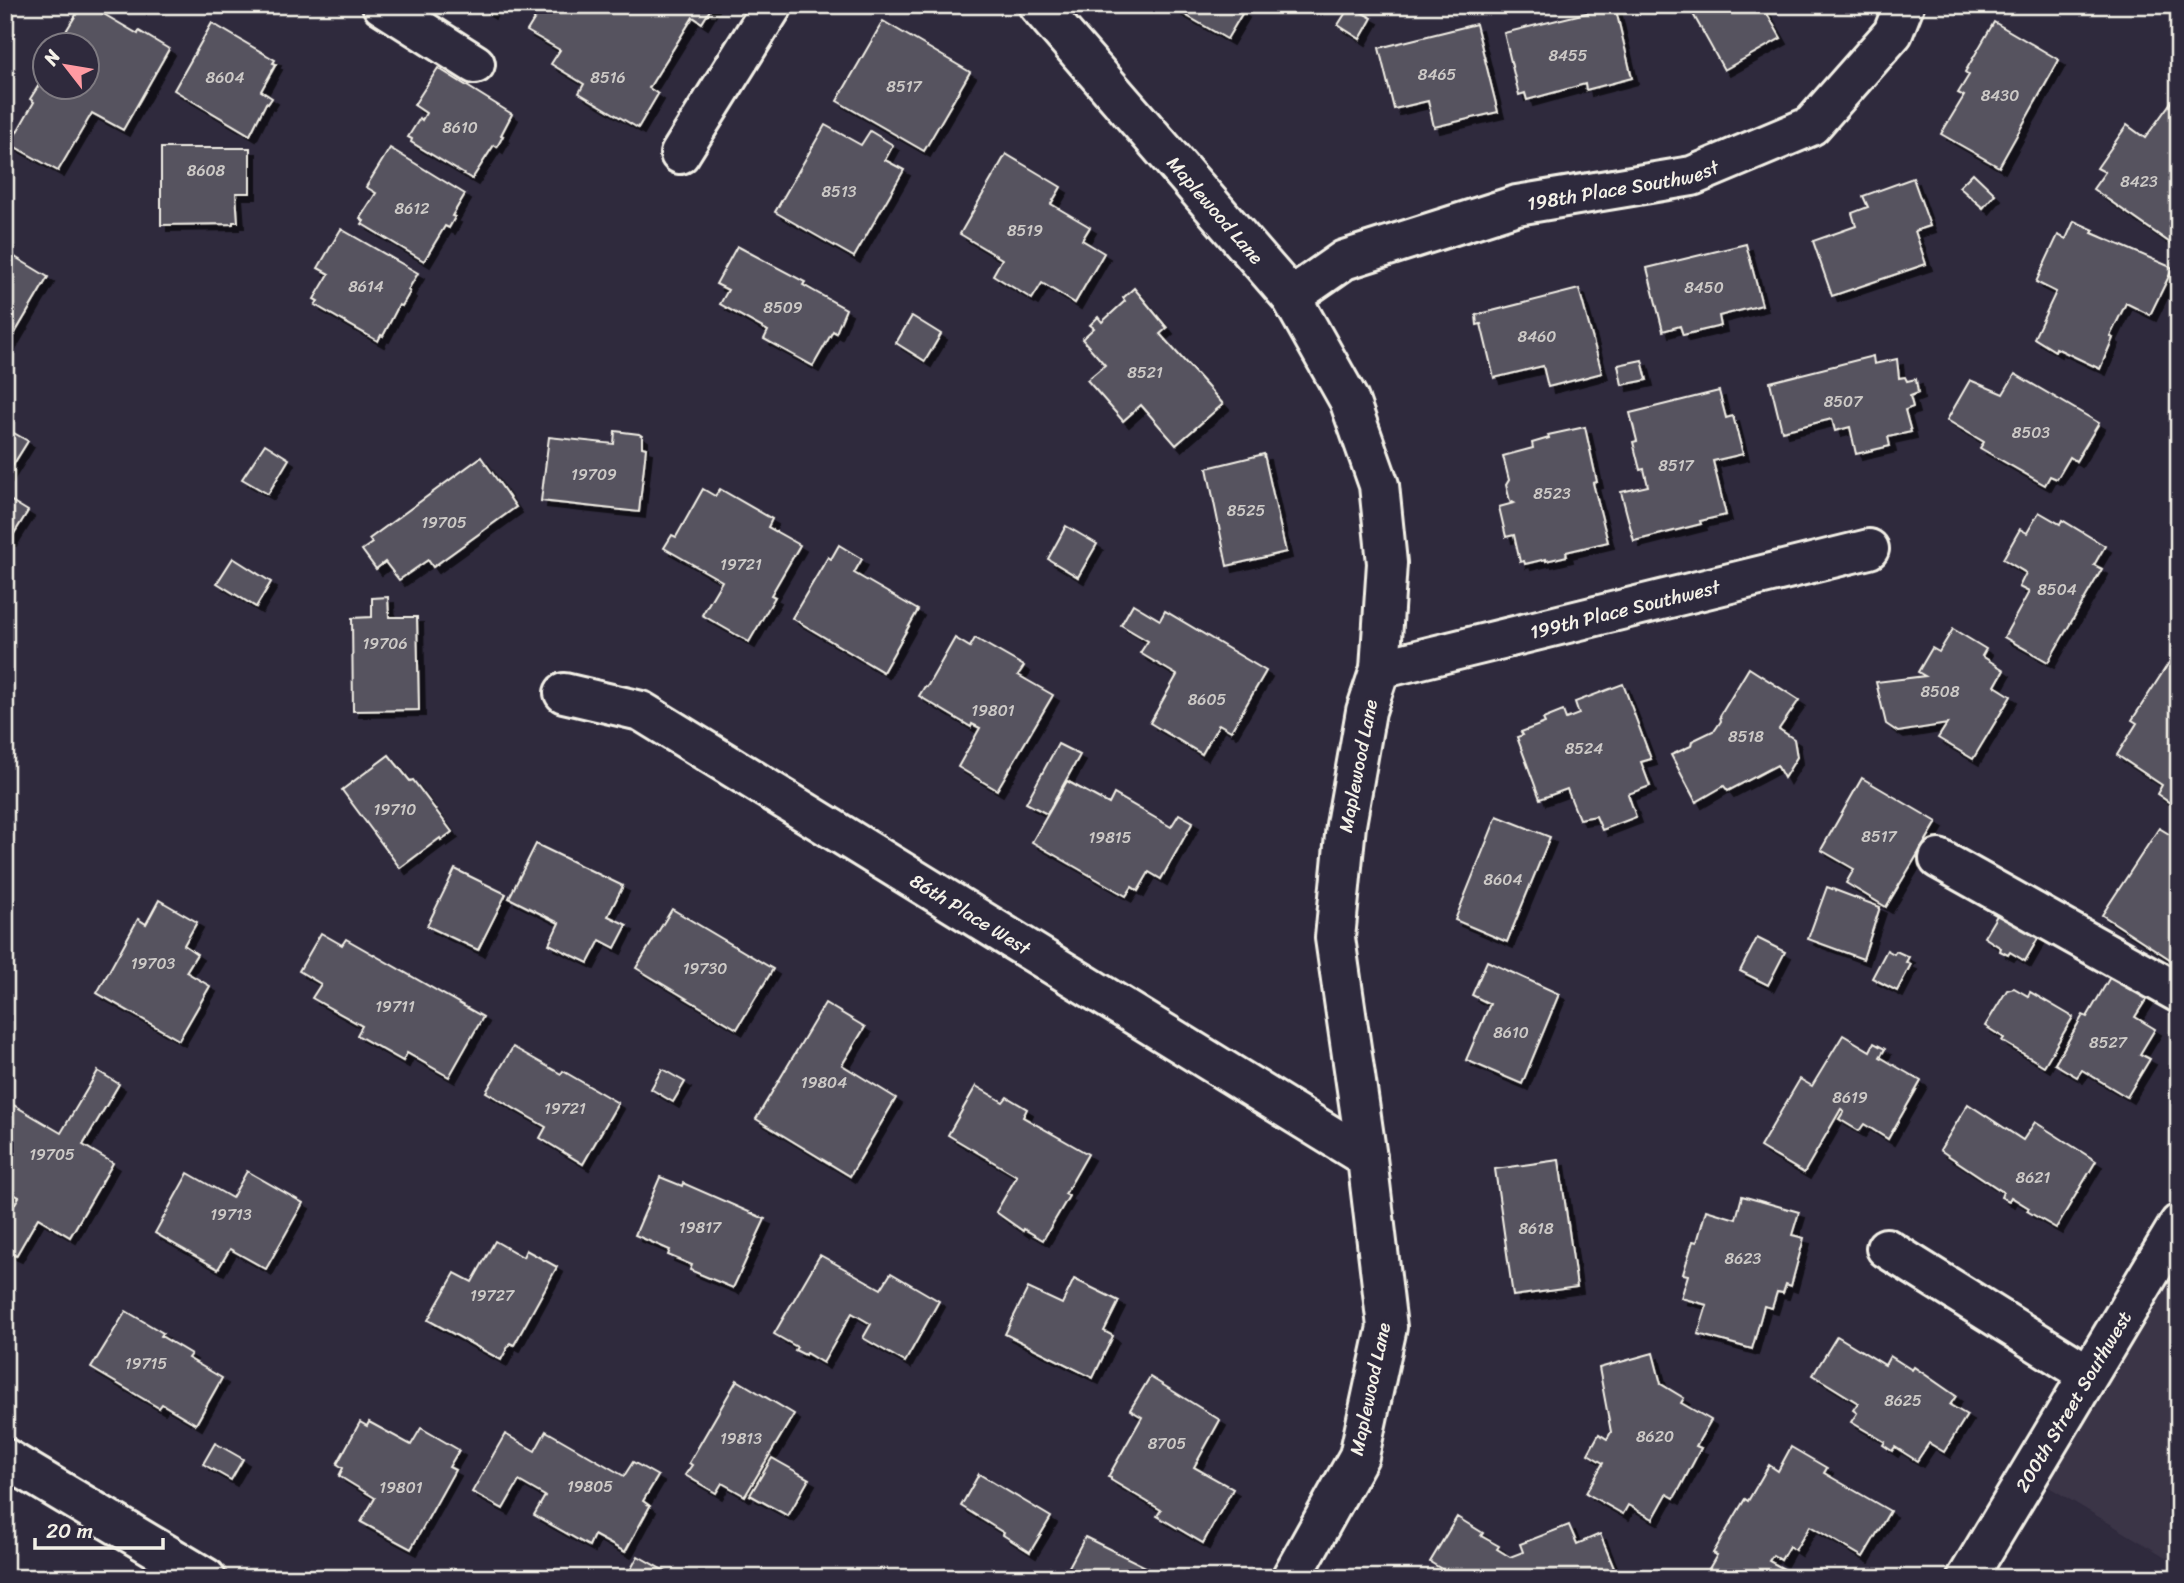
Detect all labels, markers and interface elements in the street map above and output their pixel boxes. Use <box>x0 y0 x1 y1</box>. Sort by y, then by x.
north arrow <box>32 32 102 102</box>
house number: 8455 <box>1548 41 1588 70</box>
text: N <box>34 43 70 73</box>
house number: 8465 <box>1418 60 1456 89</box>
house number: 8604 <box>206 63 244 92</box>
house number: 8516 <box>590 63 626 92</box>
house number: 8517 <box>886 72 923 101</box>
house number: 8430 <box>1981 81 2019 110</box>
house number: 8610 <box>442 113 478 142</box>
street label: Maplewood Lane <box>1159 148 1272 272</box>
street label: 198th Place Southwest <box>1525 150 1725 220</box>
house number: 8608 <box>187 156 226 185</box>
house number: 8423 <box>2120 167 2158 196</box>
house number: 8513 <box>821 177 857 206</box>
house number: 8612 <box>395 194 429 223</box>
house number: 8519 <box>1007 216 1043 245</box>
house number: 8614 <box>348 272 384 301</box>
house number: 8450 <box>1684 273 1724 302</box>
house number: 8509 <box>763 293 803 322</box>
house number: 8460 <box>1518 322 1556 351</box>
house number: 8521 <box>1127 358 1163 387</box>
house number: 8507 <box>1824 387 1863 416</box>
house number: 8503 <box>2012 418 2050 447</box>
house number: 8517 <box>1658 451 1695 480</box>
house number: 19709 <box>571 460 617 489</box>
house number: 8523 <box>1533 479 1571 508</box>
house number: 8525 <box>1227 496 1265 525</box>
house number: 19705 <box>421 508 467 537</box>
house number: 19721 <box>720 550 762 579</box>
street label: 199th Place Southwest <box>1526 569 1724 648</box>
house number: 8504 <box>2037 575 2077 604</box>
house number: 19706 <box>362 629 408 658</box>
house number: 8508 <box>1920 677 1960 706</box>
house number: 8605 <box>1188 685 1227 714</box>
house number: 19801 <box>971 696 1015 725</box>
street label: Maplewood Lane <box>1329 697 1387 835</box>
house number: 8518 <box>1728 722 1764 751</box>
house number: 8524 <box>1565 734 1603 763</box>
house number: 19710 <box>374 795 416 824</box>
house number: 8517 <box>1861 822 1898 851</box>
house number: 19815 <box>1089 823 1132 852</box>
street label: 86th Place West <box>904 864 1038 964</box>
house number: 8604 <box>1484 865 1522 894</box>
house number: 19703 <box>131 949 176 978</box>
house number: 19730 <box>683 954 727 983</box>
house number: 19711 <box>375 992 415 1021</box>
house number: 8610 <box>1493 1018 1529 1047</box>
house number: 8527 <box>2089 1028 2128 1057</box>
house number: 19804 <box>801 1068 847 1097</box>
house number: 8619 <box>1832 1083 1868 1112</box>
house number: 19721 <box>544 1094 586 1123</box>
house number: 19705 <box>29 1140 75 1169</box>
house number: 8621 <box>2016 1163 2051 1192</box>
house number: 19713 <box>210 1200 252 1229</box>
house number: 19817 <box>679 1213 722 1242</box>
house number: 8618 <box>1518 1214 1554 1243</box>
house number: 8623 <box>1725 1244 1762 1273</box>
house number: 19727 <box>470 1281 515 1310</box>
street label: 200th Street Southwest <box>2006 1304 2140 1498</box>
street label: Maplewood Lane <box>1340 1319 1400 1459</box>
house number: 19715 <box>125 1349 167 1378</box>
house number: 8625 <box>1884 1386 1922 1415</box>
house number: 8620 <box>1636 1422 1674 1451</box>
house number: 19813 <box>720 1424 762 1453</box>
house number: 8705 <box>1148 1429 1187 1458</box>
house number: 19805 <box>567 1472 613 1501</box>
house number: 19801 <box>379 1473 423 1502</box>
scale bar <box>35 1506 163 1550</box>
text: 20 m <box>46 1512 93 1550</box>

